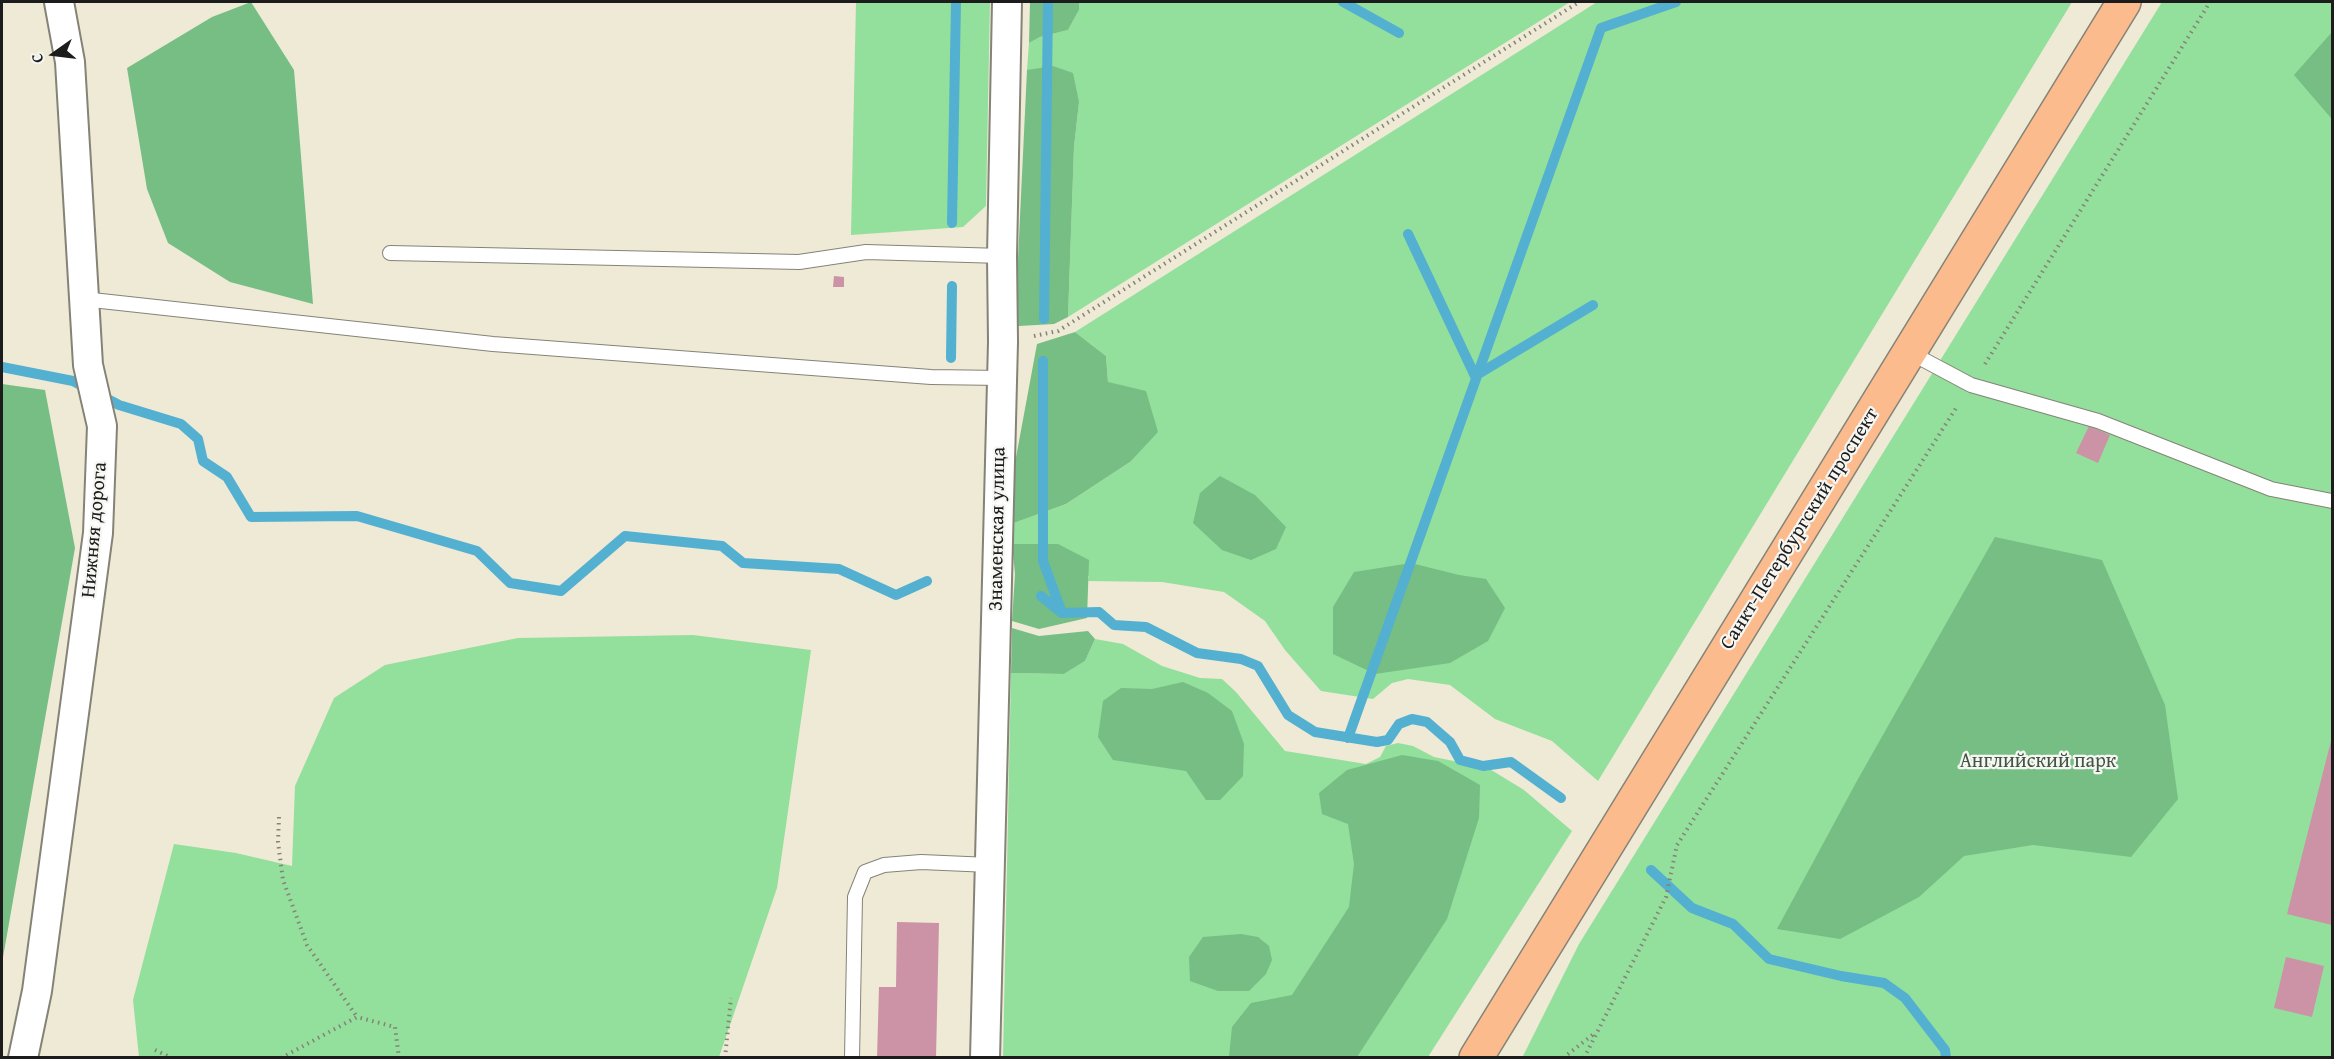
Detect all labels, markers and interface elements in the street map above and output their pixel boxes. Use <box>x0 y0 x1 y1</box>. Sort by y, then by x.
north arrow <box>24 24 84 84</box>
text: С <box>24 51 49 66</box>
street label: Санкт-Петербургский проспект <box>1716 404 1884 654</box>
street label: Знаменская улица <box>985 447 1011 611</box>
street label: Нижняя дорога <box>77 461 113 599</box>
park label: Английский парк <box>1960 750 2116 774</box>

